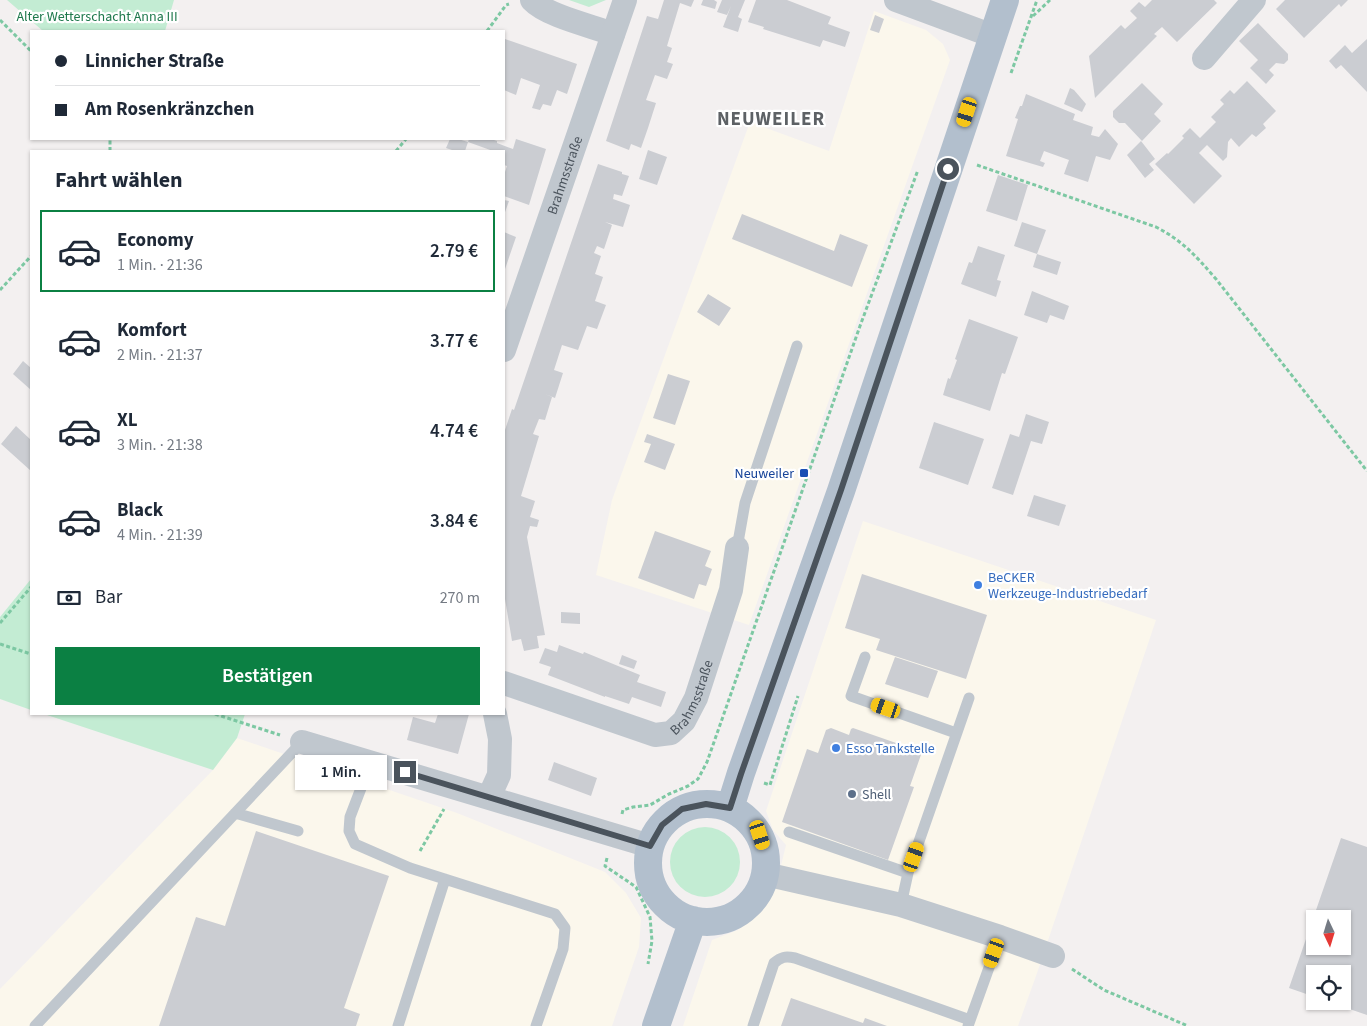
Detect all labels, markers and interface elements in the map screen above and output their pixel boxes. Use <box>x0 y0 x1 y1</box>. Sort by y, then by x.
park label: Alter Wetterschacht Anna III <box>16 7 178 27</box>
text: Linnicher Straße <box>85 48 224 75</box>
car <box>955 95 978 129</box>
text: Am Rosenkränzchen <box>85 96 254 123</box>
district label: NEUWEILER <box>717 106 825 133</box>
street label: Brahmsstraße <box>543 133 588 217</box>
route start <box>937 158 959 180</box>
text: Fahrt wählen <box>55 164 183 196</box>
text: Economy <box>117 227 194 254</box>
icon: car <box>57 229 102 274</box>
text: 2.79 € <box>430 238 478 265</box>
text: 1 Min. · 21:36 <box>117 254 203 276</box>
text: Komfort <box>117 317 187 344</box>
icon: car <box>57 319 102 364</box>
text: 3.77 € <box>430 328 478 355</box>
text: 2 Min. · 21:37 <box>117 344 203 366</box>
text: XL <box>117 407 138 434</box>
icon: car <box>57 409 102 454</box>
text: 4.74 € <box>430 418 478 445</box>
text: 3 Min. · 21:38 <box>117 434 203 456</box>
place label: Neuweiler <box>735 464 794 484</box>
marker: Neuweiler <box>798 467 810 479</box>
text: Black <box>117 497 163 524</box>
icon: car <box>57 499 102 544</box>
text: 3.84 € <box>430 508 478 535</box>
text: 4 Min. · 21:39 <box>117 524 203 546</box>
place label: BeCKER Werkzeuge-Industriebedarf <box>988 568 1148 604</box>
marker: BeCKER Werkzeuge-Industriebedarf <box>972 579 984 591</box>
icon: cash <box>55 584 83 612</box>
text: Bar <box>95 584 122 611</box>
text: 270 m <box>440 587 480 609</box>
button: Bestätigen <box>55 647 480 705</box>
street label: Brahmsstraße <box>666 658 719 740</box>
car <box>869 696 902 720</box>
place label: Esso Tankstelle <box>846 739 935 759</box>
marker: Esso Tankstelle <box>830 742 842 754</box>
callout: 1 Min. <box>295 754 388 790</box>
text: 1 Min. <box>321 761 361 783</box>
route end <box>394 761 416 783</box>
place label: Shell <box>862 785 892 805</box>
marker: Shell <box>846 788 858 800</box>
car <box>748 818 771 852</box>
car <box>902 840 925 874</box>
north arrow <box>1306 910 1351 955</box>
map controls <box>1306 910 1351 1010</box>
car <box>981 936 1006 970</box>
button: locate <box>1306 965 1351 1010</box>

